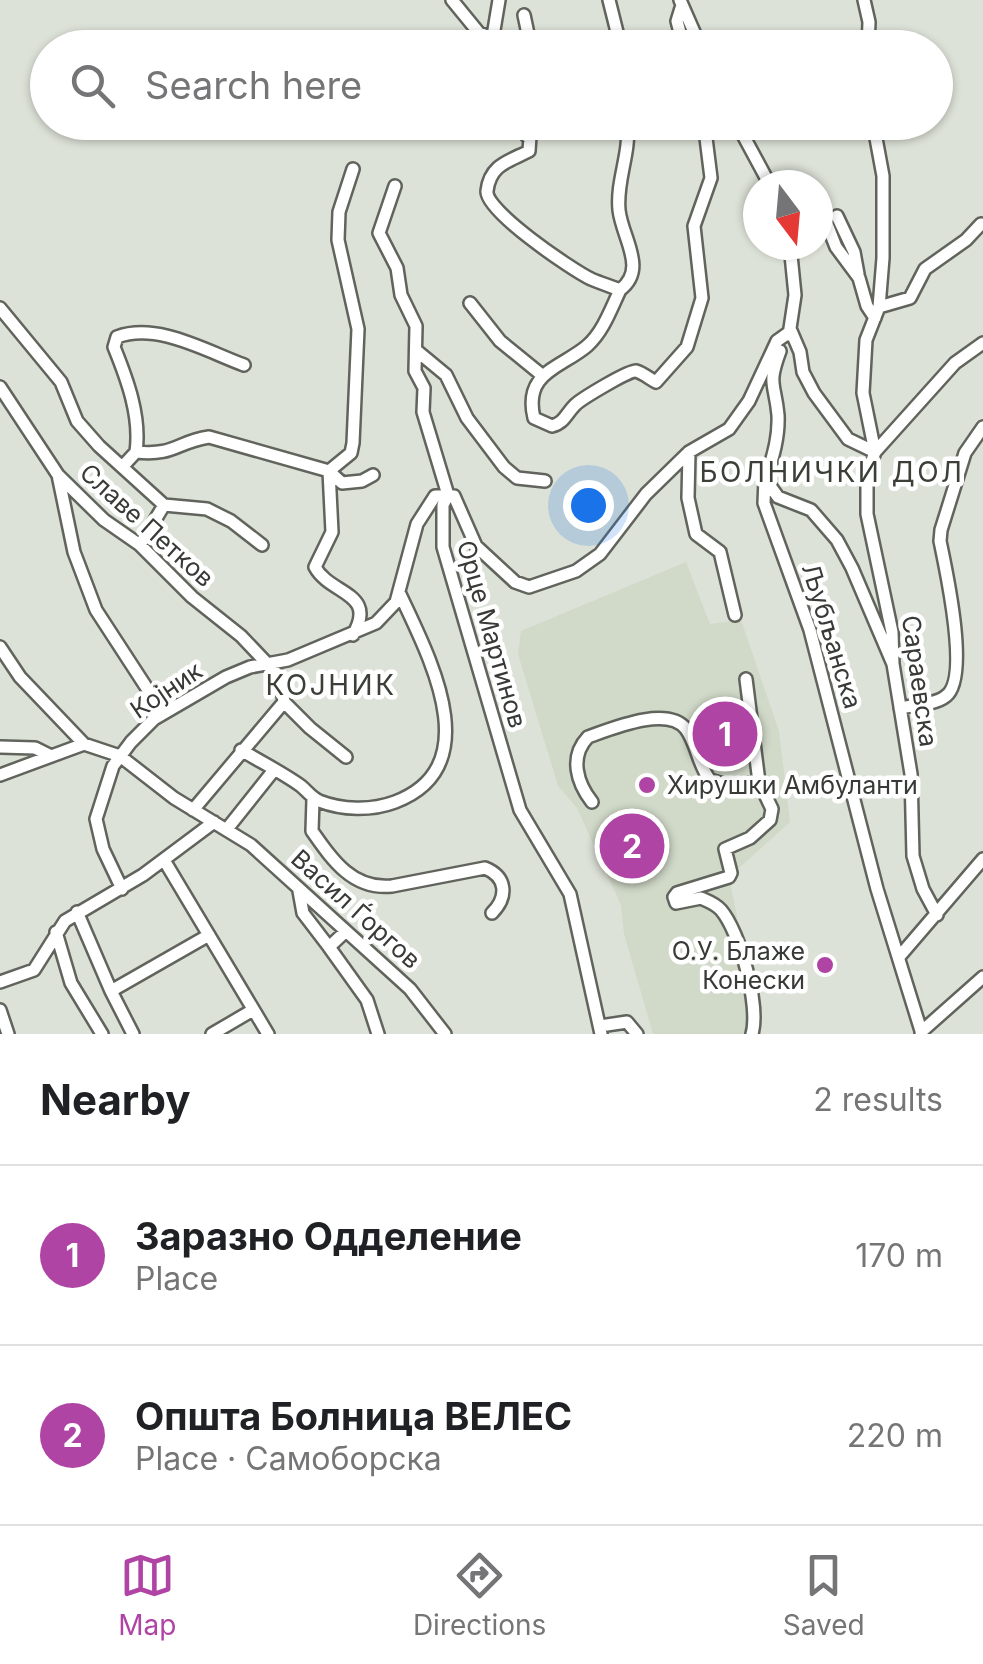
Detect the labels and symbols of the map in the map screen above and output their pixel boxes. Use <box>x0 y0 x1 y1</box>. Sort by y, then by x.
north arrow <box>743 170 833 260</box>
district label: БОЛНИЧКИ ДОЛ <box>699 455 965 489</box>
street label: Славе Петков <box>74 457 220 593</box>
your location <box>563 480 614 531</box>
street label: Орце Мартинов <box>451 537 533 731</box>
street label: Љубљанска <box>796 560 868 712</box>
street label: Сараевска <box>896 613 944 749</box>
street label: Којник <box>124 655 208 725</box>
district label: КОЈНИК <box>266 668 396 702</box>
pin: 1 <box>692 696 758 772</box>
place label: Хирушки Амбуланти <box>667 770 918 800</box>
marker: Хирушки Амбуланти <box>636 774 658 796</box>
pin: 2 <box>600 808 664 884</box>
street label: Васил Ѓоргов <box>285 842 427 975</box>
place label: О.У. Блаже Конески <box>672 936 805 995</box>
marker: О.У. Блаже Конески <box>814 954 836 976</box>

